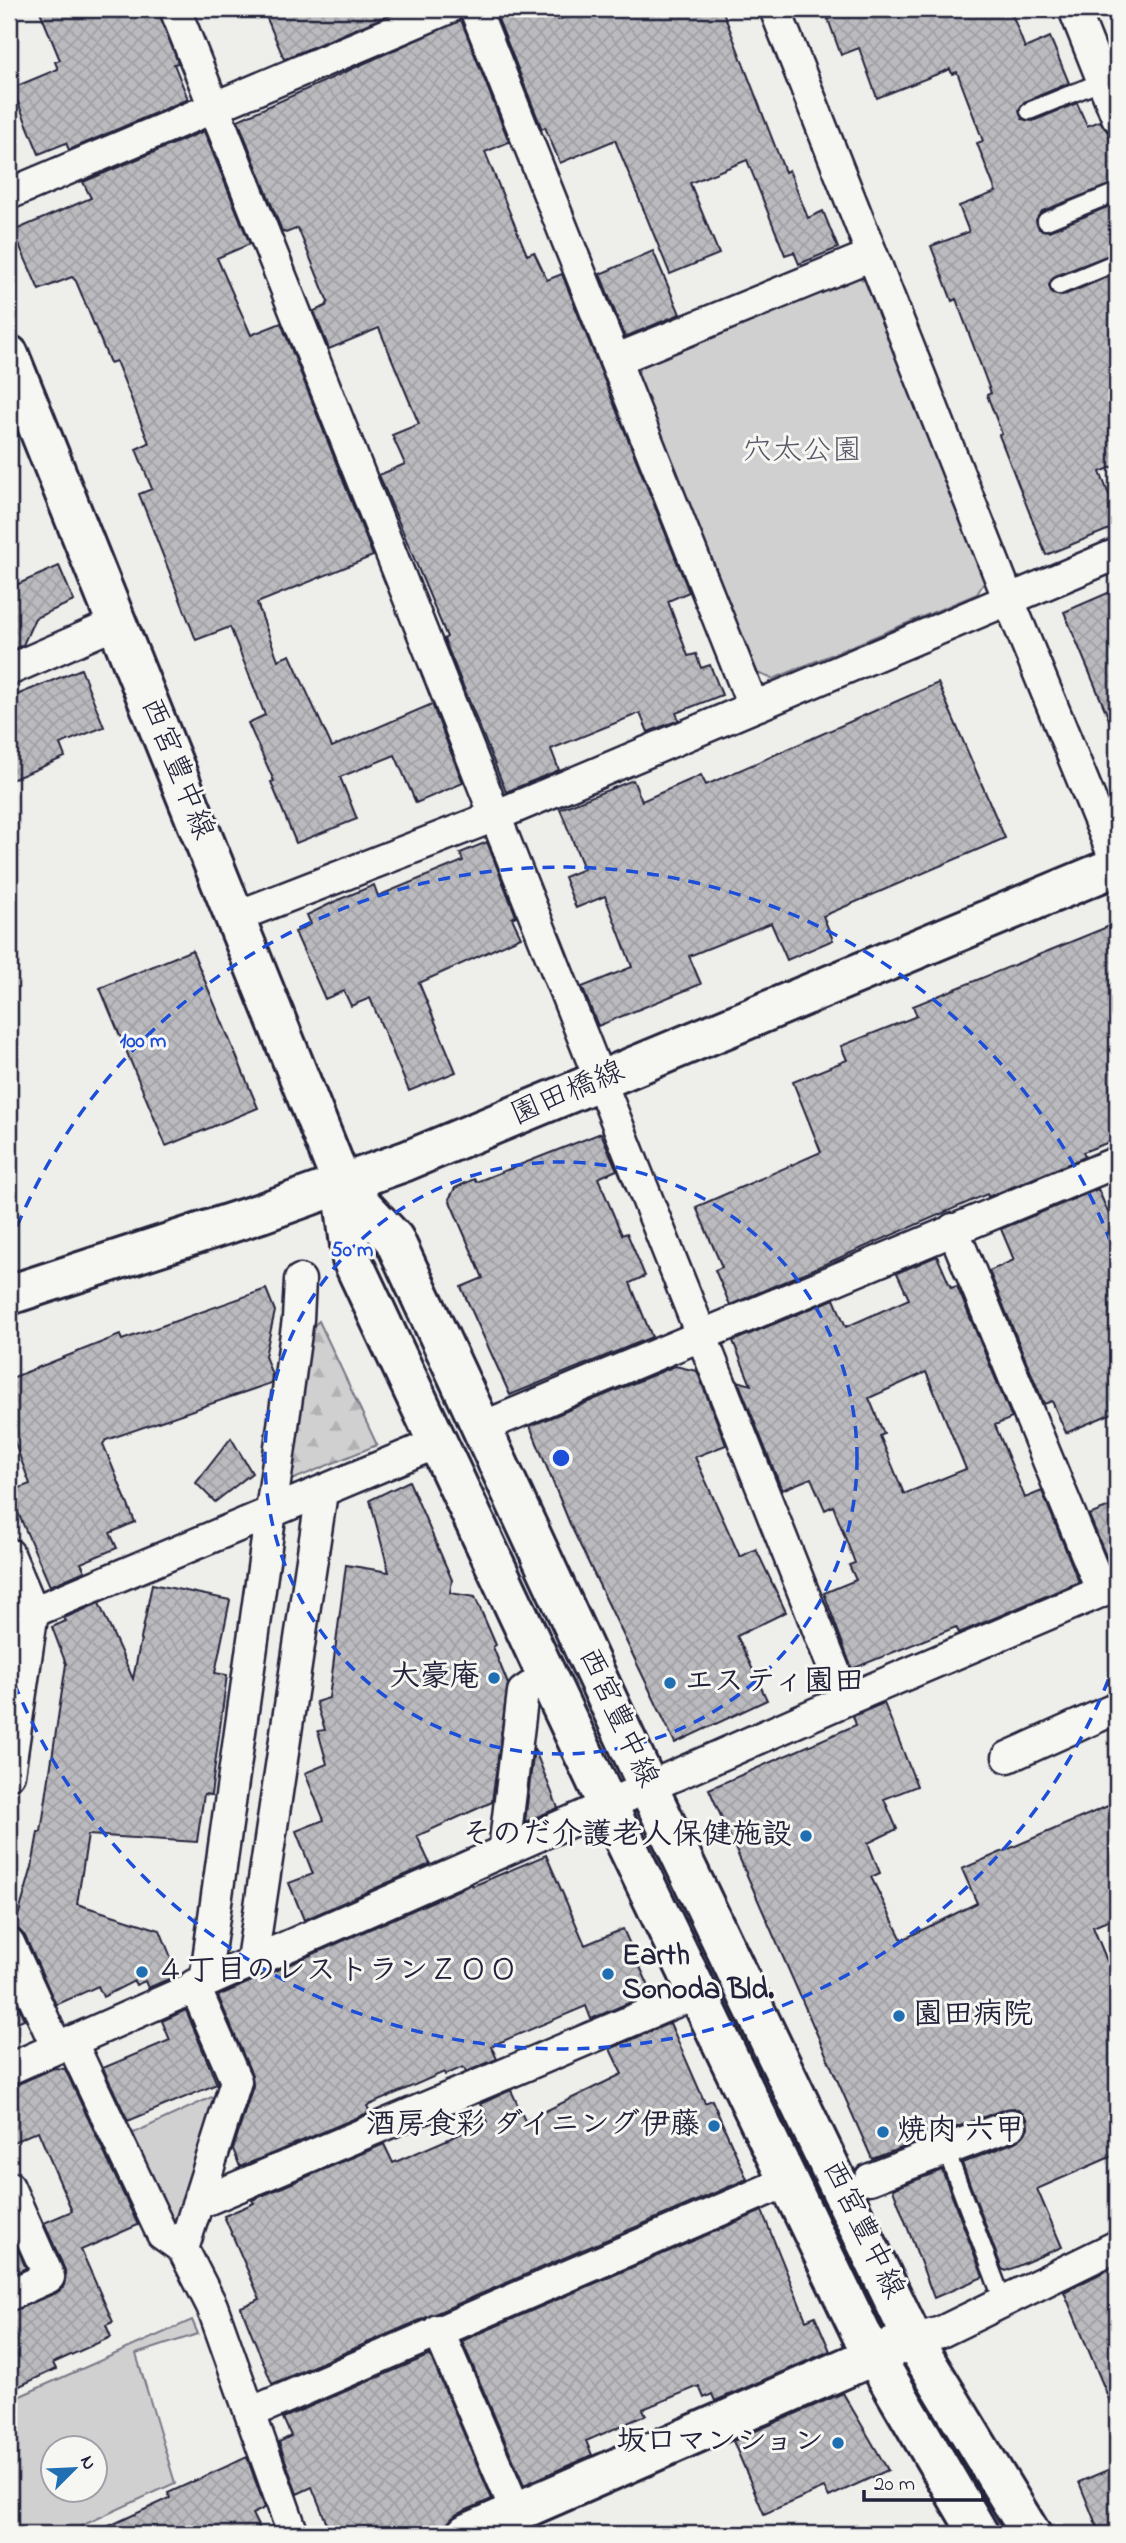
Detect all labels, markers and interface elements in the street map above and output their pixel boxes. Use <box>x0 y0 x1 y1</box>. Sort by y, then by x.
park label: 穴太公園 <box>742 430 862 474</box>
street label: 西宮豊中線 <box>128 691 224 847</box>
text: 100 m <box>120 1027 166 1057</box>
street label: 園田橋線 <box>504 1050 632 1138</box>
text: 50 m <box>331 1236 373 1266</box>
centre of rings <box>549 1446 573 1470</box>
street label: 西宮豊中線 <box>565 1641 669 1795</box>
place label: 大豪庵 <box>390 1656 480 1700</box>
place label: エスティ園田 <box>684 1661 864 1705</box>
marker: 大豪庵 <box>486 1670 502 1686</box>
marker: エスティ園田 <box>662 1675 678 1691</box>
place label: そのだ介護老人保健施設 <box>462 1814 792 1858</box>
marker: そのだ介護老人保健施設 <box>798 1828 814 1844</box>
place label: Earth Sonoda Bld. <box>622 1935 774 2013</box>
place label: ４丁目のレストランＺＯＯ <box>156 1950 518 1994</box>
marker: ４丁目のレストランＺＯＯ <box>134 1964 150 1980</box>
marker: Earth Sonoda Bld. <box>600 1966 616 1982</box>
place label: 園田病院 <box>913 1994 1033 2038</box>
marker: 園田病院 <box>891 2008 907 2024</box>
place label: 酒房食彩 ダイニング伊藤 <box>366 2104 700 2148</box>
place label: 焼肉 六甲 <box>897 2110 1025 2154</box>
marker: 酒房食彩 ダイニング伊藤 <box>706 2118 722 2134</box>
marker: 焼肉 六甲 <box>875 2124 891 2140</box>
street label: 西宮豊中線 <box>809 2153 915 2307</box>
place label: 坂口マンション <box>616 2421 824 2465</box>
north arrow <box>38 2434 108 2504</box>
marker: 坂口マンション <box>830 2435 846 2451</box>
text: N <box>72 2452 102 2475</box>
scale bar <box>864 2459 982 2503</box>
text: 20 m <box>874 2470 915 2500</box>

